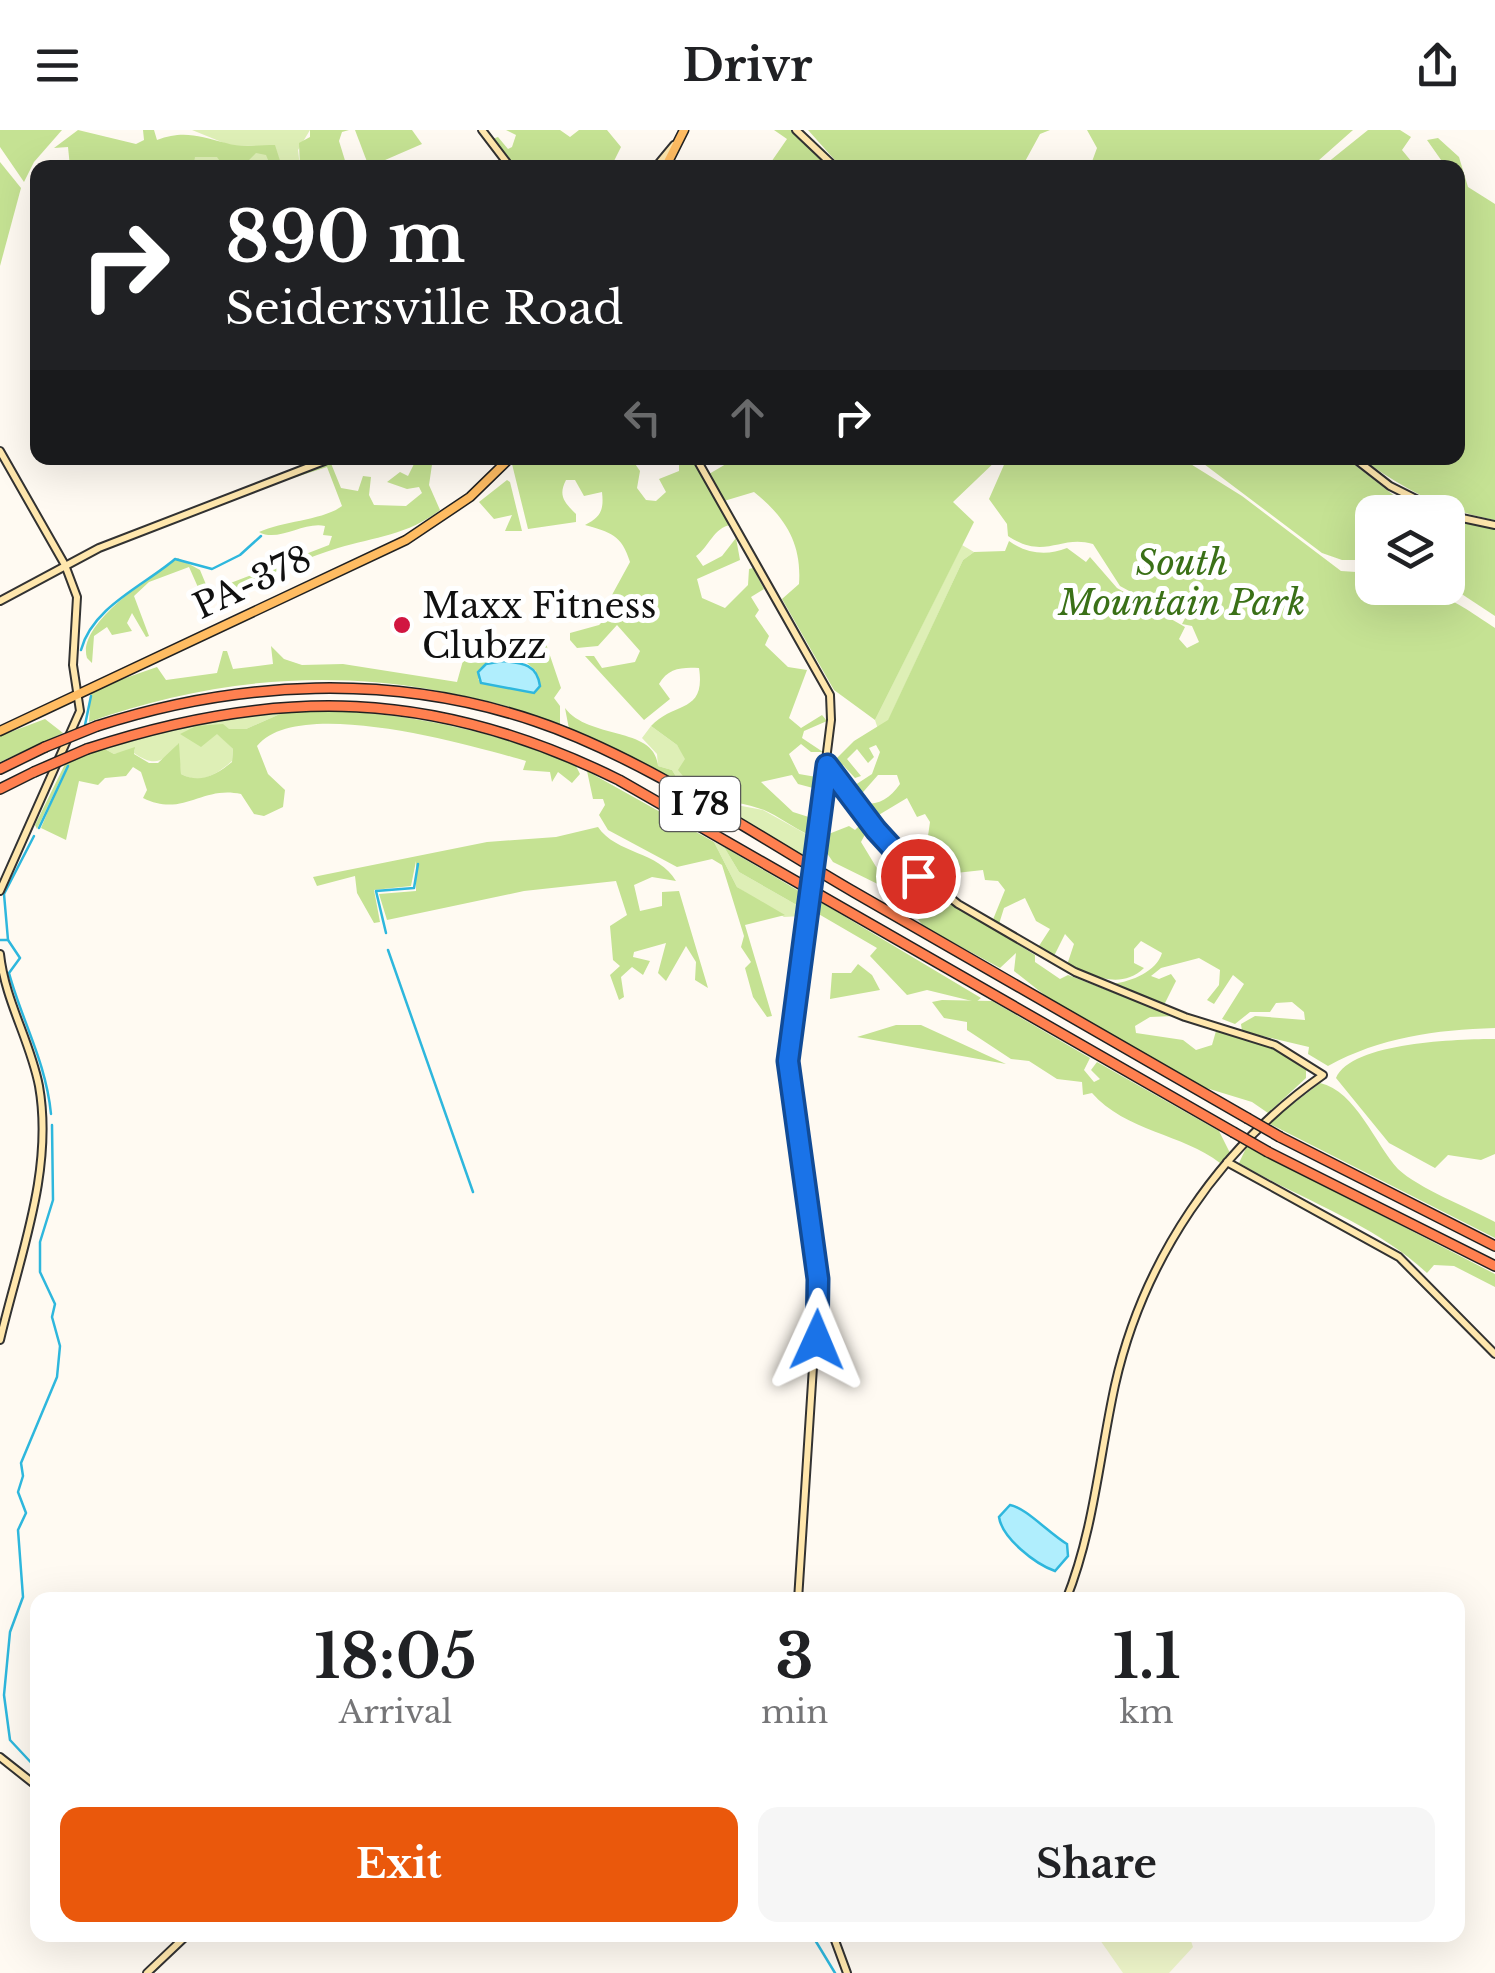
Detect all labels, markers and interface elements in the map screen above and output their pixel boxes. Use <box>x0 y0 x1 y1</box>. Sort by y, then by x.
text: Drivr <box>682 37 813 93</box>
icon: menu <box>30 38 85 93</box>
icon: share <box>1410 38 1465 93</box>
text: 890 m <box>225 194 466 281</box>
icon: right <box>60 200 190 330</box>
text: Seidersville Road <box>225 280 623 336</box>
icon: left <box>615 390 670 445</box>
icon: ahead <box>720 390 775 445</box>
icon: right <box>825 390 880 445</box>
map controls <box>1355 495 1465 605</box>
button: layers <box>1355 495 1465 605</box>
street label: PA-378 <box>186 536 318 628</box>
park label: South Mountain Park <box>1058 541 1306 624</box>
place label: Maxx Fitness Clubzz <box>422 584 656 667</box>
marker: Maxx Fitness Clubzz <box>391 614 413 636</box>
road number: I 78 <box>660 777 740 831</box>
pin <box>876 834 961 919</box>
icon: arrive <box>891 849 946 904</box>
position arrow <box>765 1288 869 1392</box>
text: 18:05 <box>314 1620 477 1694</box>
text: 3 <box>776 1620 814 1694</box>
text: 1.1 <box>1113 1620 1181 1694</box>
text: Arrival <box>339 1692 452 1732</box>
text: min <box>761 1692 828 1732</box>
text: km <box>1120 1692 1174 1732</box>
button: Exit <box>60 1807 738 1922</box>
button: Share <box>758 1807 1435 1922</box>

